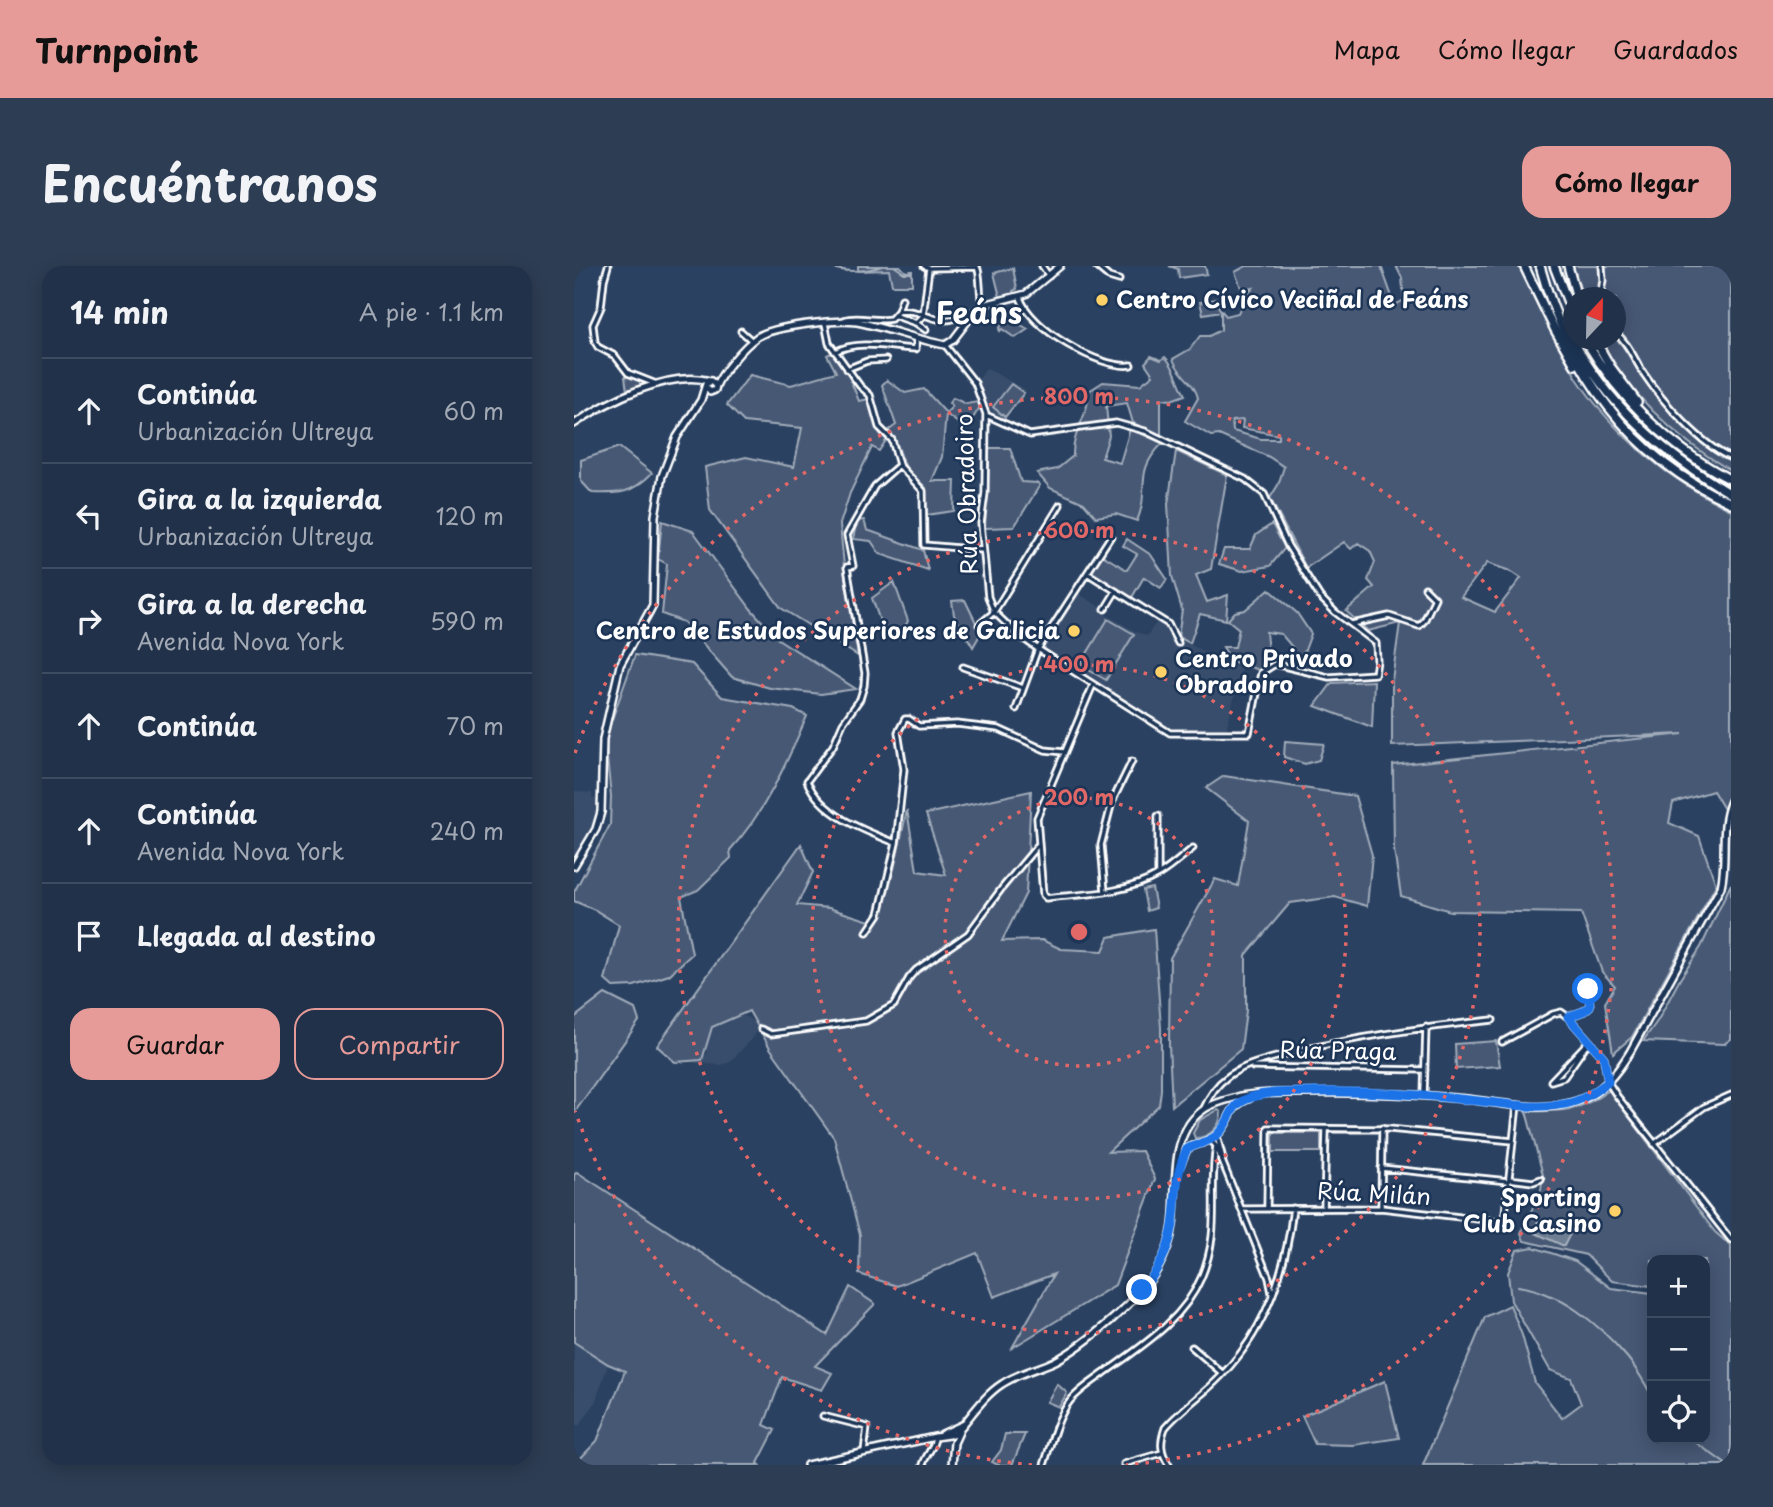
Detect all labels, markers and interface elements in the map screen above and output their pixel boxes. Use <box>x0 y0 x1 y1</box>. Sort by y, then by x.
text: Turnpoint <box>35 24 199 74</box>
text: Mapa <box>1334 31 1400 67</box>
text: Cómo llegar <box>1438 31 1575 67</box>
text: Guardados <box>1613 31 1738 67</box>
text: Encuéntranos <box>42 145 378 219</box>
button: Cómo llegar <box>1522 146 1731 218</box>
place label: Centro Cívico Veciñal de Feáns <box>1116 281 1468 316</box>
north arrow <box>1563 287 1626 350</box>
text: 14 min <box>70 289 169 334</box>
district label: Feáns <box>936 289 1022 334</box>
marker: Centro Cívico Veciñal de Feáns <box>1094 292 1110 308</box>
text: A pie · 1.1 km <box>359 294 504 329</box>
text: Continúa <box>137 374 257 413</box>
text: 800 m <box>1044 379 1114 411</box>
icon: ahead <box>70 392 108 430</box>
text: 60 m <box>444 393 504 428</box>
text: Urbanización Ultreya <box>137 413 373 448</box>
street label: Rúa Obradoiro <box>945 413 986 575</box>
text: Gira a la izquierda <box>137 479 382 518</box>
icon: left <box>70 497 108 535</box>
text: 120 m <box>436 498 504 533</box>
text: 600 m <box>1043 513 1115 545</box>
text: Urbanización Ultreya <box>137 518 373 553</box>
text: Gira a la derecha <box>137 584 367 623</box>
icon: right <box>70 602 108 640</box>
text: 590 m <box>430 603 504 638</box>
place label: Centro de Estudos Superiores de Galicia <box>596 612 1060 647</box>
text: Avenida Nova York <box>137 623 344 658</box>
marker: Centro de Estudos Superiores de Galicia <box>1066 623 1082 639</box>
place label: Centro Privado Obradoiro <box>1175 640 1352 701</box>
text: 400 m <box>1044 647 1114 679</box>
marker: Centro Privado Obradoiro <box>1153 664 1169 680</box>
text: Continúa <box>137 706 257 745</box>
icon: ahead <box>70 707 108 745</box>
text: 70 m <box>446 708 504 743</box>
text: 200 m <box>1044 780 1114 812</box>
text: Continúa <box>137 794 257 833</box>
icon: ahead <box>70 812 108 850</box>
text: 240 m <box>430 813 504 848</box>
text: Avenida Nova York <box>137 833 344 868</box>
text: Llegada al destino <box>137 916 376 955</box>
icon: arrive <box>70 917 108 955</box>
centre of rings <box>1067 920 1091 944</box>
route start <box>1572 973 1603 1004</box>
button: Guardar <box>70 1008 280 1080</box>
button: Compartir <box>294 1008 504 1080</box>
street label: Rúa Praga <box>1279 1031 1397 1068</box>
street label: Rúa Milán <box>1316 1172 1432 1213</box>
place label: Sporting Club Casino <box>1463 1179 1601 1240</box>
marker: Sporting Club Casino <box>1607 1203 1623 1219</box>
map controls <box>1647 1255 1710 1444</box>
button: + <box>1647 1255 1710 1318</box>
route end <box>1126 1274 1157 1305</box>
button: − <box>1647 1318 1710 1381</box>
button: locate <box>1647 1381 1710 1444</box>

